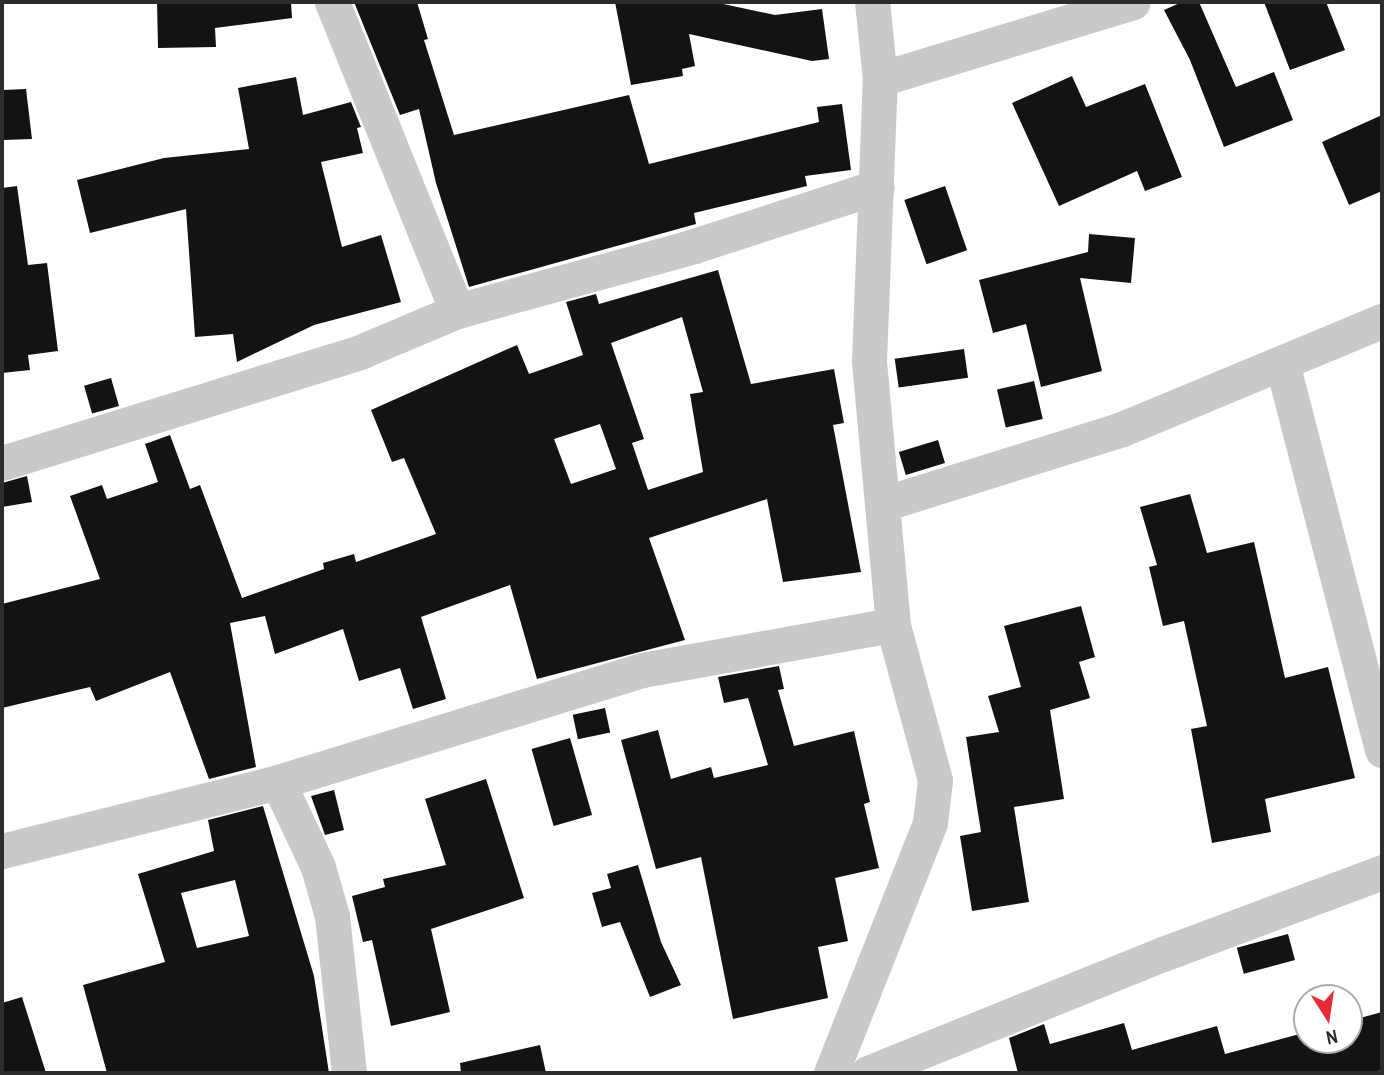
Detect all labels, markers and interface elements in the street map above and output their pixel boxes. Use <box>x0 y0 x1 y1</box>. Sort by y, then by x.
north arrow <box>1293 984 1363 1054</box>
text: N <box>1324 1024 1340 1051</box>

